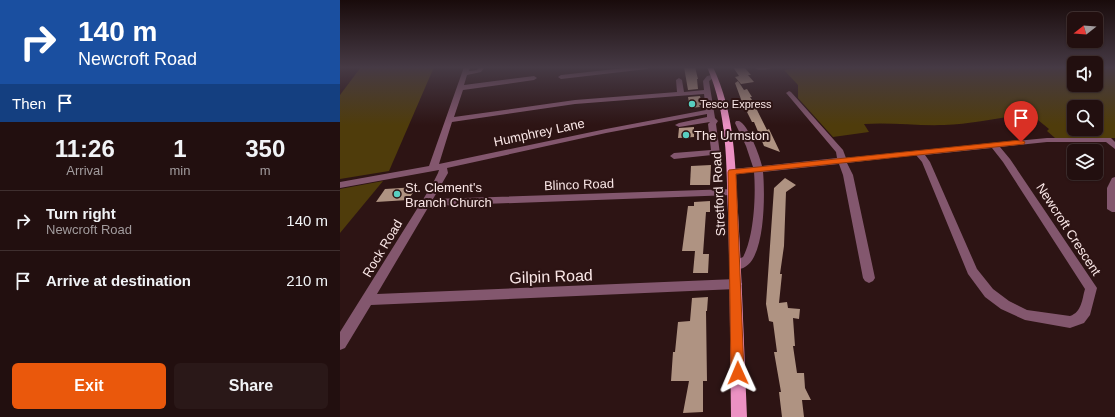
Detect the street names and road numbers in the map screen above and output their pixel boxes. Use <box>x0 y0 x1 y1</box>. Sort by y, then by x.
street label: Humphrey Lane <box>492 116 586 149</box>
street label: Stretford Road <box>709 151 728 237</box>
street label: Blinco Road <box>544 176 614 193</box>
street label: Newcroft Crescent <box>1033 180 1104 279</box>
street label: Rock Road <box>359 217 405 280</box>
street label: Gilpin Road <box>509 267 593 286</box>

